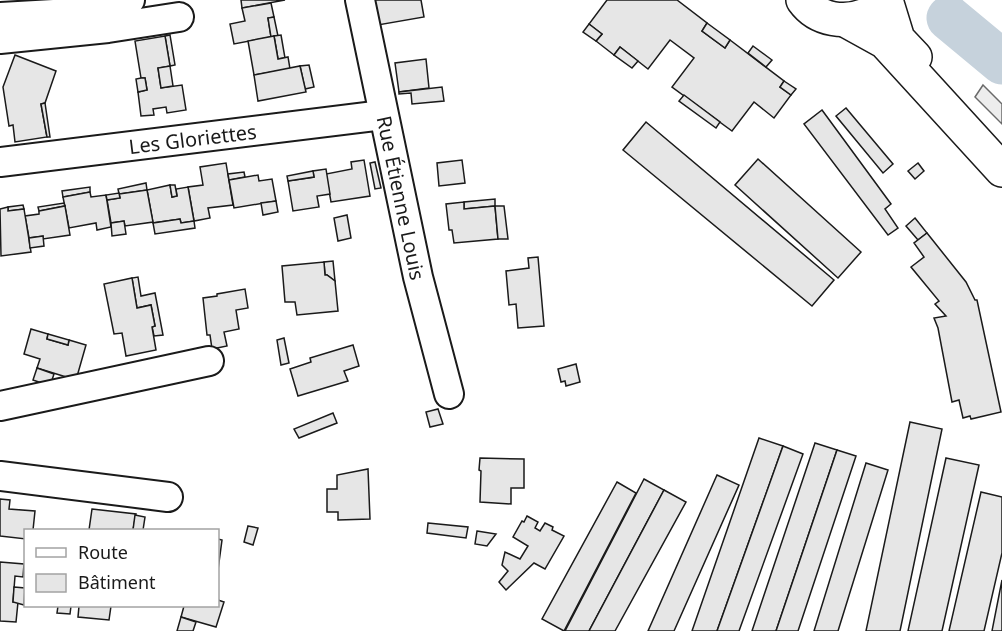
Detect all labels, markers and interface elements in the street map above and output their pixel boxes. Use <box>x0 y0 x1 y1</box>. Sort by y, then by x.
street label: Rue Étienne Louis <box>371 113 432 282</box>
street label: Les Gloriettes <box>127 117 258 160</box>
legend <box>24 529 219 607</box>
text: Route <box>78 540 128 564</box>
text: Bâtiment <box>78 570 156 594</box>

